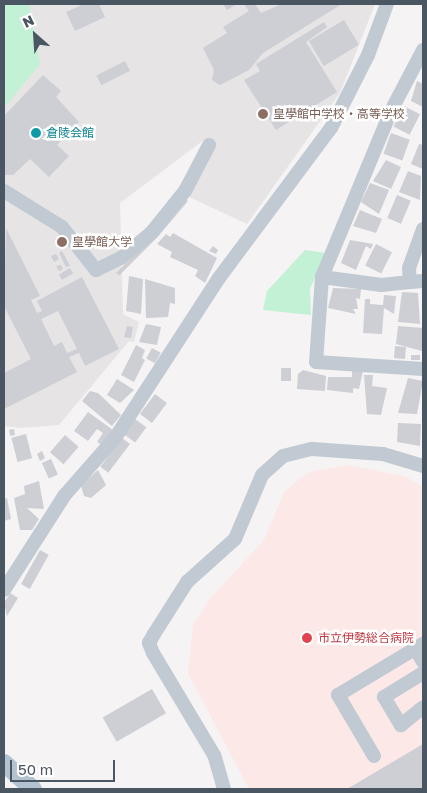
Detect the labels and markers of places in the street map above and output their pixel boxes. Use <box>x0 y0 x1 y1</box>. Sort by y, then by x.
place label: 皇學館中学校・高等学校 <box>273 107 405 121</box>
marker: 皇學館中学校・高等学校 <box>257 108 269 120</box>
place label: 倉陵会館 <box>46 126 94 140</box>
marker: 倉陵会館 <box>30 127 42 139</box>
place label: 皇學館大学 <box>72 235 132 249</box>
marker: 皇學館大学 <box>56 236 68 248</box>
marker: 市立伊勢総合病院 <box>300 631 314 645</box>
place label: 市立伊勢総合病院 <box>318 631 414 645</box>

